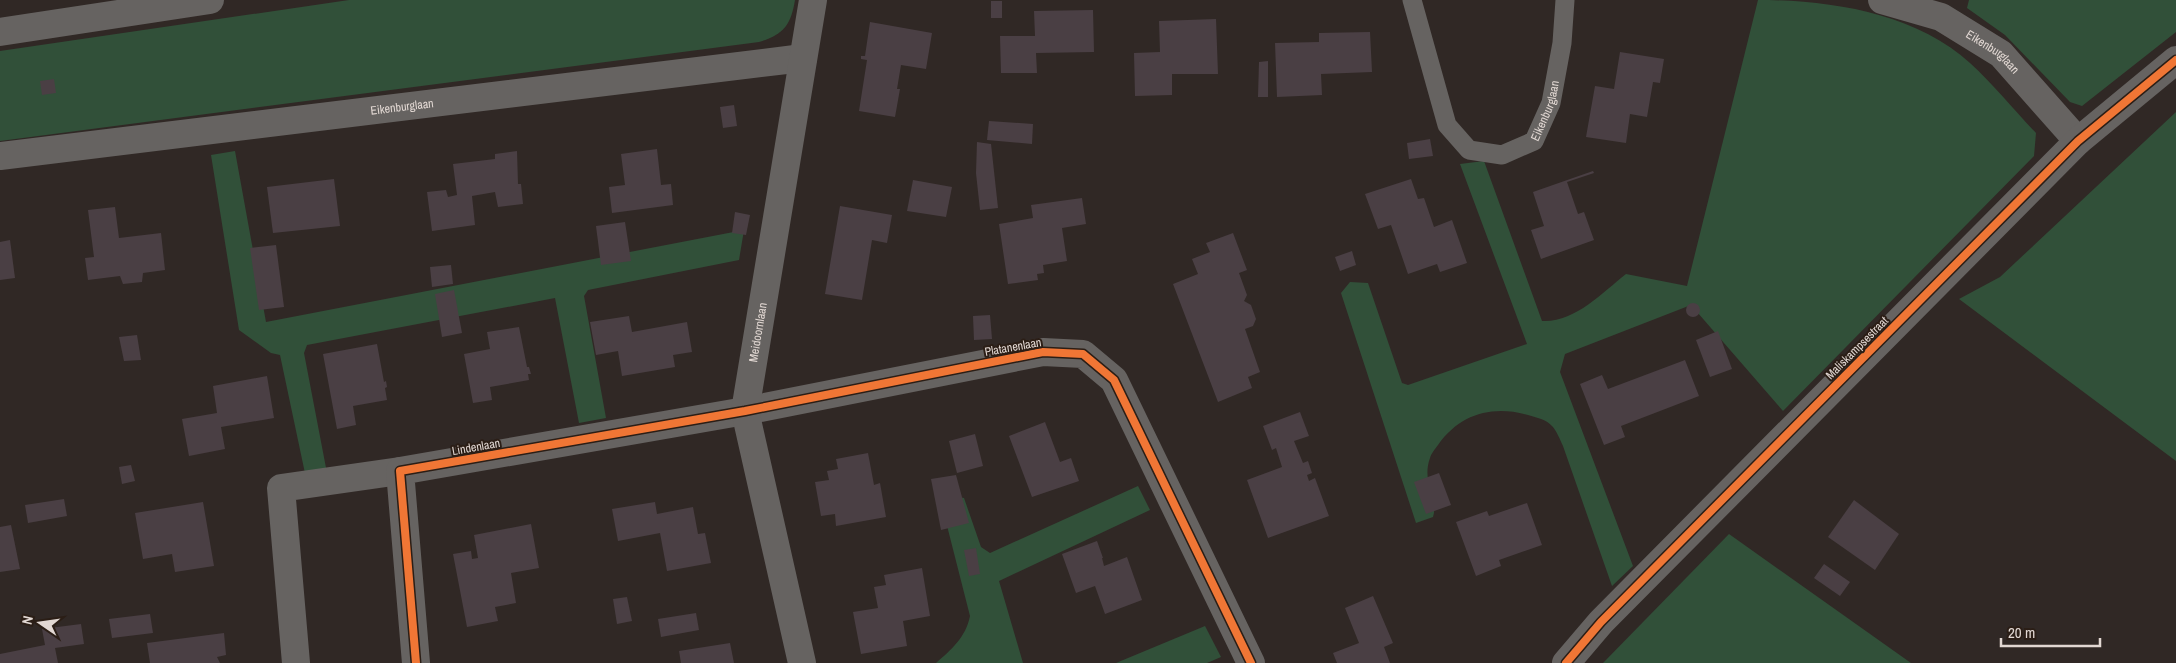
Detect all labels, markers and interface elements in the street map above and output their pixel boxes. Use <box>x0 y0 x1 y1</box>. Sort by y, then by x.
street label: Eikenburglaan <box>1963 26 2023 77</box>
street label: Eikenburglaan <box>1527 79 1563 144</box>
street label: Eikenburglaan <box>369 95 435 119</box>
street label: Meidoornlaan <box>745 301 771 363</box>
street label: Maliskampsestraat <box>1822 313 1892 383</box>
street label: Platanenlaan <box>983 334 1043 360</box>
street label: Lindenlaan <box>451 435 501 459</box>
north arrow <box>15 598 65 648</box>
text: N <box>18 614 37 626</box>
scale bar <box>2001 616 2100 648</box>
text: 20 m <box>2008 622 2035 643</box>

